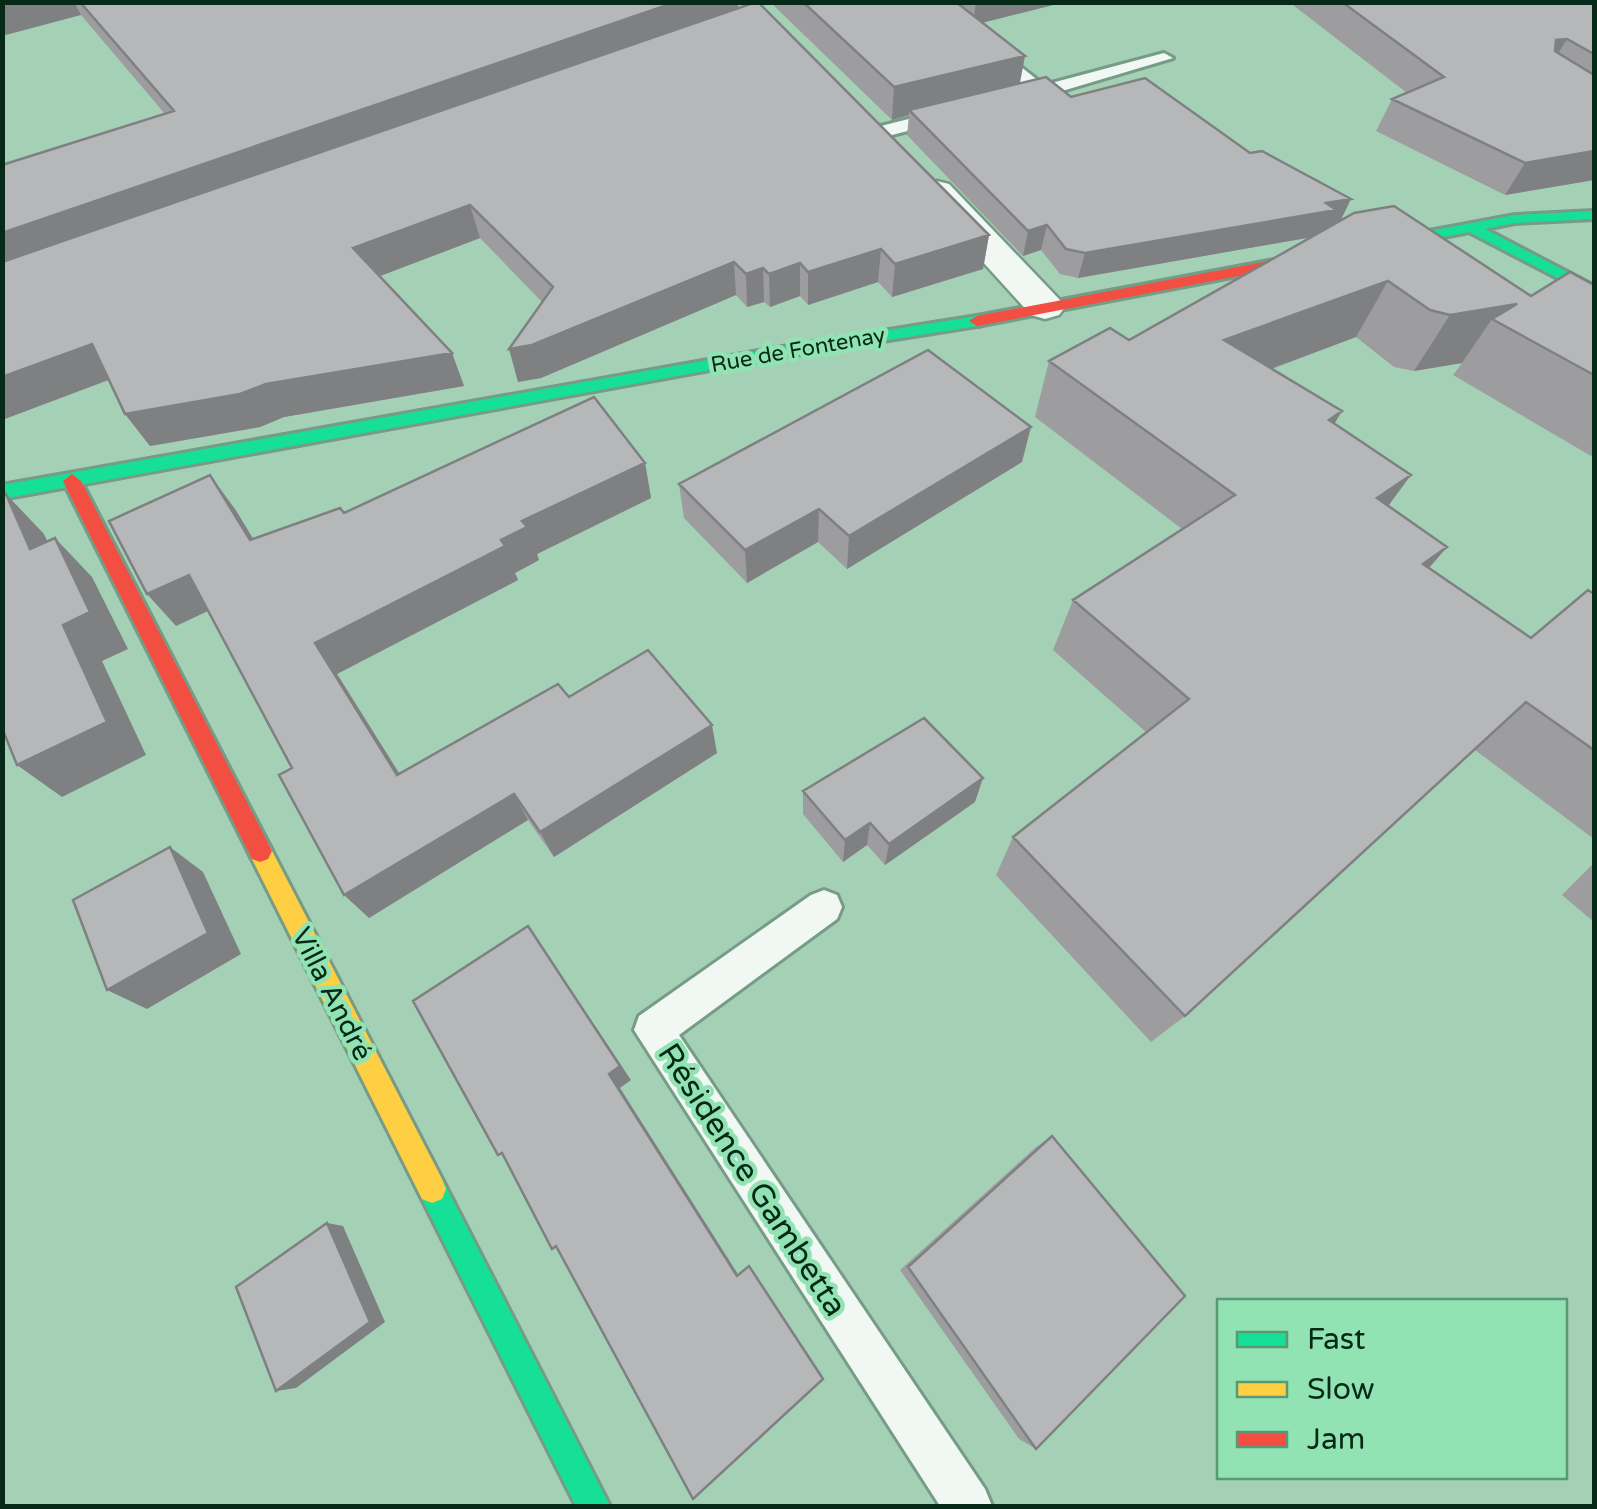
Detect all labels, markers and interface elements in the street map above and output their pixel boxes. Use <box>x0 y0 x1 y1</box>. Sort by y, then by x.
street label: Rue de Fontenay <box>709 322 887 378</box>
street label: Villa André <box>284 922 380 1066</box>
street label: Résidence Gambetta <box>650 1036 854 1324</box>
legend <box>1217 1299 1567 1479</box>
text: Fast <box>1307 1321 1366 1358</box>
text: Slow <box>1307 1371 1375 1408</box>
text: Jam <box>1307 1421 1365 1458</box>

